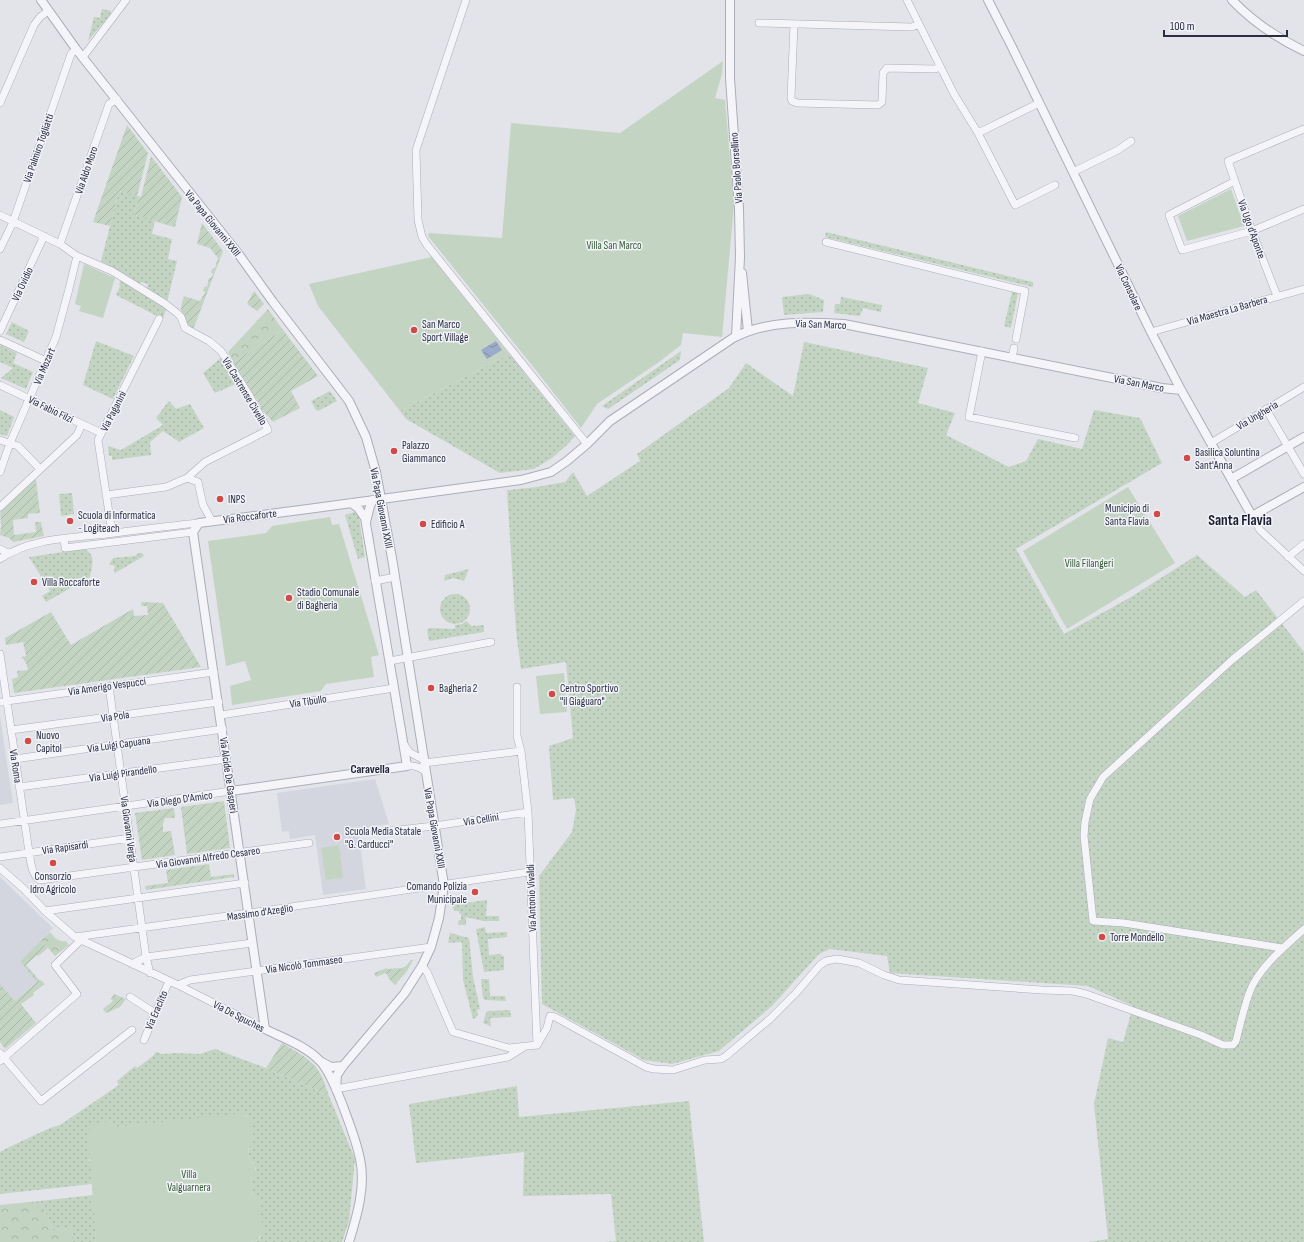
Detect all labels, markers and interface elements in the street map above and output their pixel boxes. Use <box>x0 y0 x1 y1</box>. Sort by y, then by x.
scale bar <box>1164 12 1287 38</box>
text: 100 m <box>1170 19 1195 34</box>
street label: Via Palmiro Togliatti <box>21 112 56 184</box>
street label: Via Paolo Borsellino <box>728 132 745 204</box>
street label: Via Aldo Moro <box>72 144 101 196</box>
street label: Via Papa Giovanni XXIII <box>182 187 243 259</box>
street label: Via Ugo d'Aponte <box>1235 198 1268 260</box>
park label: Villa San Marco <box>586 239 642 252</box>
street label: Via Consolare <box>1112 262 1145 312</box>
street label: Via Ovidio <box>9 265 36 303</box>
street label: Via Maestra La Barbera <box>1185 293 1269 328</box>
street label: Via San Marco <box>795 317 847 332</box>
place label: San Marco Sport Village <box>422 318 468 344</box>
marker: San Marco Sport Village <box>409 325 419 335</box>
street label: Via Mozart <box>31 345 58 387</box>
street label: Via Castrense Civello <box>219 355 270 428</box>
street label: Via San Marco <box>1113 372 1166 395</box>
street label: Via Paganini <box>98 389 129 434</box>
street label: Via Fabio Filzi <box>26 393 75 426</box>
street label: Via Ungheria <box>1234 398 1280 433</box>
place label: Palazzo Giammanco <box>402 439 446 465</box>
marker: Palazzo Giammanco <box>389 446 399 456</box>
place label: Basilica Soluntina Sant'Anna <box>1195 446 1260 472</box>
marker: Basilica Soluntina Sant'Anna <box>1182 453 1192 463</box>
street label: Via Papa Giovanni XXIII <box>367 467 396 550</box>
place label: INPS <box>228 493 245 506</box>
marker: INPS <box>215 494 225 504</box>
place label: Municipio di Santa Flavia <box>1105 502 1149 528</box>
street label: Via Roccaforte <box>223 507 278 526</box>
place label: Scuola di Informatica - Logiteach <box>78 509 155 535</box>
marker: Municipio di Santa Flavia <box>1152 509 1162 519</box>
district label: Santa Flavia <box>1208 511 1272 530</box>
marker: Scuola di Informatica - Logiteach <box>65 516 75 526</box>
place label: Edificio A <box>431 518 465 531</box>
marker: Edificio A <box>418 519 428 529</box>
park label: Villa Filangeri <box>1065 557 1113 570</box>
place label: Villa Roccaforte <box>42 576 100 589</box>
marker: Villa Roccaforte <box>29 577 39 587</box>
place label: Stadio Comunale di Bagheria <box>297 586 359 612</box>
marker: Stadio Comunale di Bagheria <box>284 593 294 603</box>
street label: Via Amerigo Vespucci <box>67 675 147 698</box>
place label: Bagheria 2 <box>439 682 478 695</box>
place label: Centro Sportivo "il Giaguaro" <box>560 682 619 708</box>
marker: Bagheria 2 <box>426 683 436 693</box>
marker: Centro Sportivo "il Giaguaro" <box>547 689 557 699</box>
street label: Via Tibullo <box>289 692 328 711</box>
street label: Via Pola <box>100 708 130 725</box>
place label: Nuovo Capitol <box>36 729 62 755</box>
street label: Via Luigi Capuana <box>87 734 151 755</box>
marker: Nuovo Capitol <box>23 736 33 746</box>
street label: Via Alcide De Gasperi <box>217 736 240 814</box>
street label: Via Roma <box>6 748 25 784</box>
street label: Via Luigi Pirandello <box>88 762 158 785</box>
district label: Caravella <box>350 762 390 777</box>
street label: Via Papa Giovanni XXIII <box>421 787 448 870</box>
street label: Via Diego D'Amico <box>147 788 214 810</box>
street label: Via Giovanni Verga <box>117 795 140 863</box>
street label: Via Cellini <box>462 810 500 829</box>
place label: Scuola Media Statale "G. Carducci" <box>345 825 421 851</box>
marker: Scuola Media Statale "G. Carducci" <box>332 832 342 842</box>
street label: Via Rapisardi <box>41 838 89 857</box>
street label: Via Giovanni Alfredo Cesareo <box>155 844 261 871</box>
marker: Consorzio Idro Agricolo <box>48 858 58 868</box>
street label: Via Antonio Vivaldi <box>524 864 539 932</box>
place label: Consorzio Idro Agricolo <box>30 870 76 896</box>
place label: Comando Polizia Municipale <box>407 880 467 906</box>
marker: Comando Polizia Municipale <box>470 887 480 897</box>
street label: Massimo d'Azeglio <box>226 901 294 924</box>
place label: Torre Mondello <box>1110 931 1165 944</box>
marker: Torre Mondello <box>1097 932 1107 942</box>
street label: Via Nicolò Tommaseo <box>265 953 344 976</box>
street label: Via Eraclito <box>142 988 171 1032</box>
street label: Via De Spuches <box>211 998 267 1035</box>
park label: Villa Valguarnera <box>167 1168 211 1194</box>

